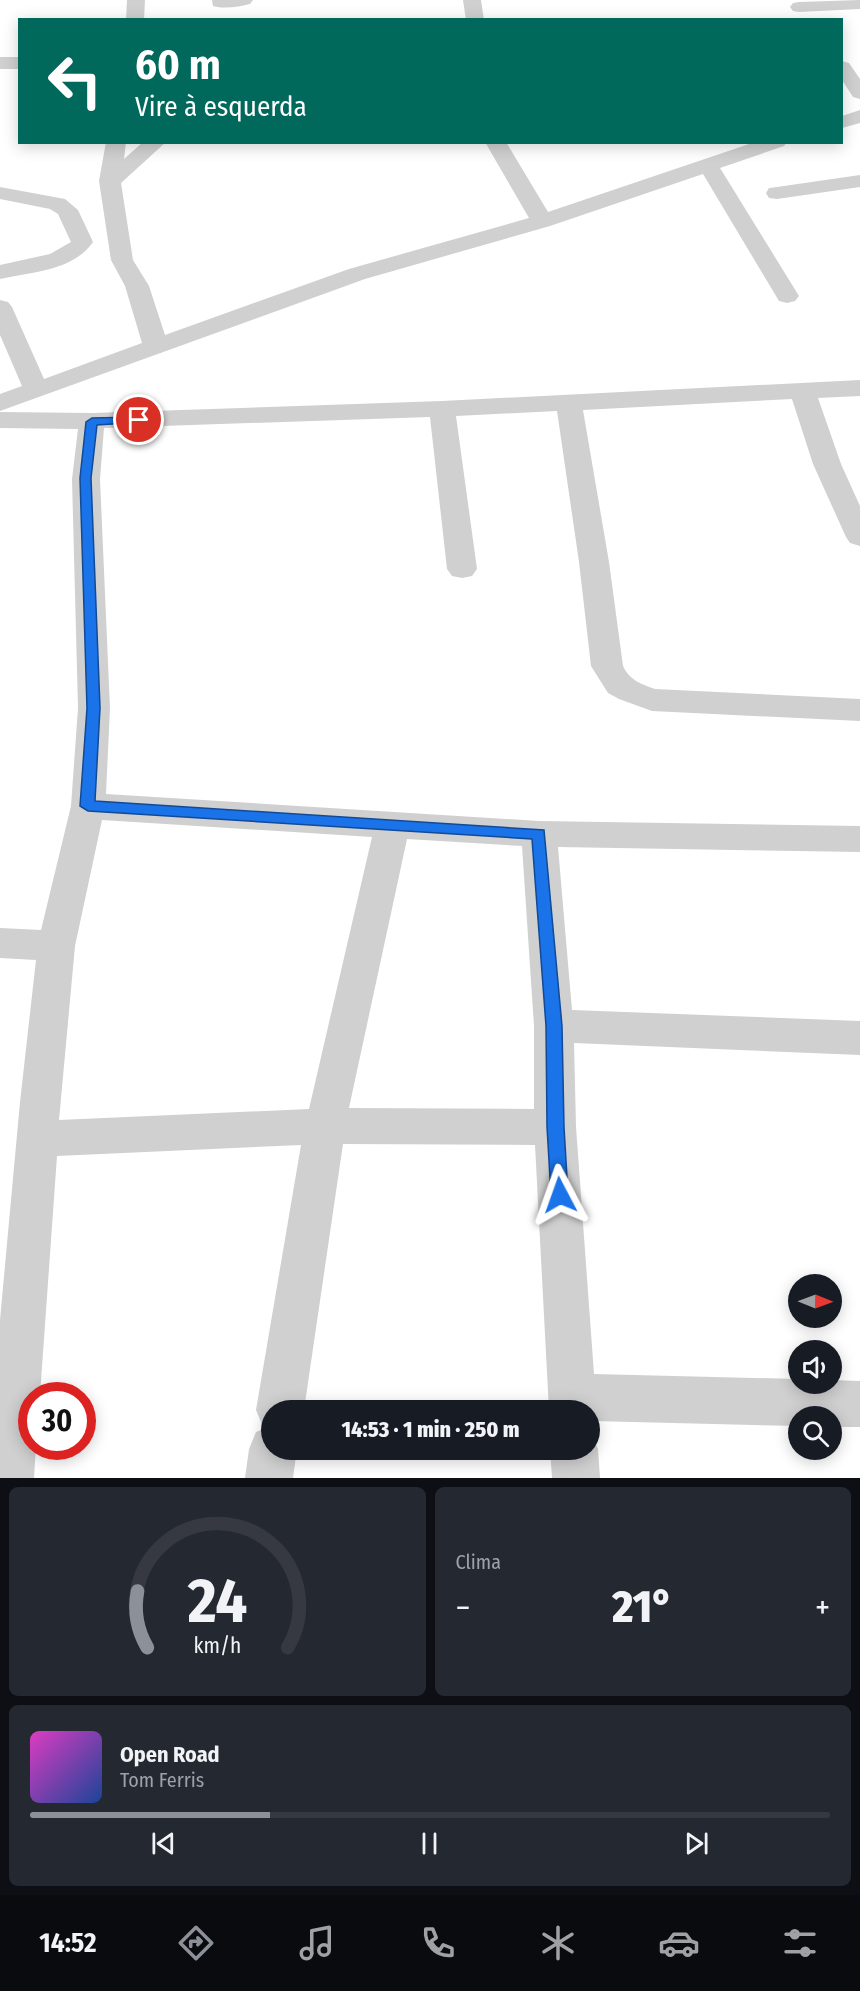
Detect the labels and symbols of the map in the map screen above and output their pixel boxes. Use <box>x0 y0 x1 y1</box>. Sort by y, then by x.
pin <box>113 394 164 445</box>
position arrow <box>528 1163 592 1227</box>
north arrow <box>788 1274 842 1328</box>
speed limit sign: 30 <box>18 1382 96 1460</box>

